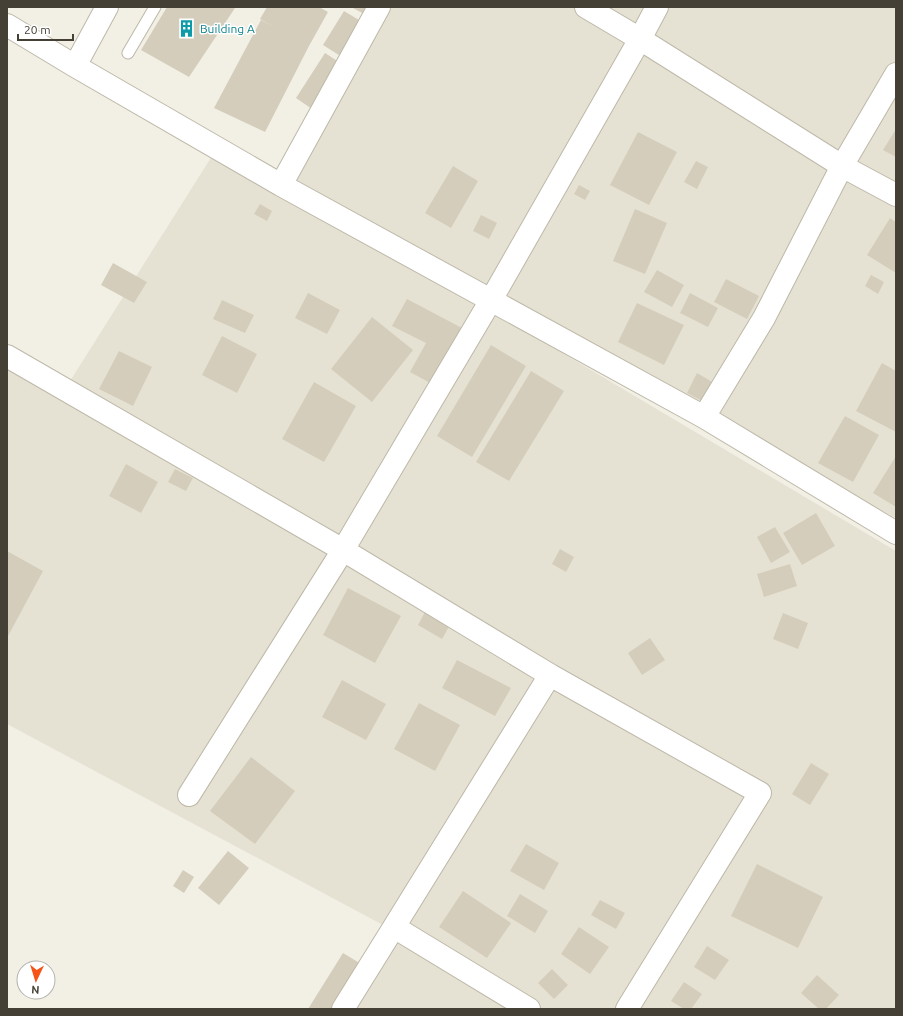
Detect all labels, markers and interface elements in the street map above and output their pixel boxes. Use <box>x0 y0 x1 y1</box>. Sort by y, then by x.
scale bar <box>18 16 73 42</box>
building icon: Building A <box>177 19 197 39</box>
place label: Building A <box>200 22 255 35</box>
text: 20 m <box>24 23 51 36</box>
north arrow <box>16 960 56 1000</box>
text: N <box>31 984 40 996</box>

